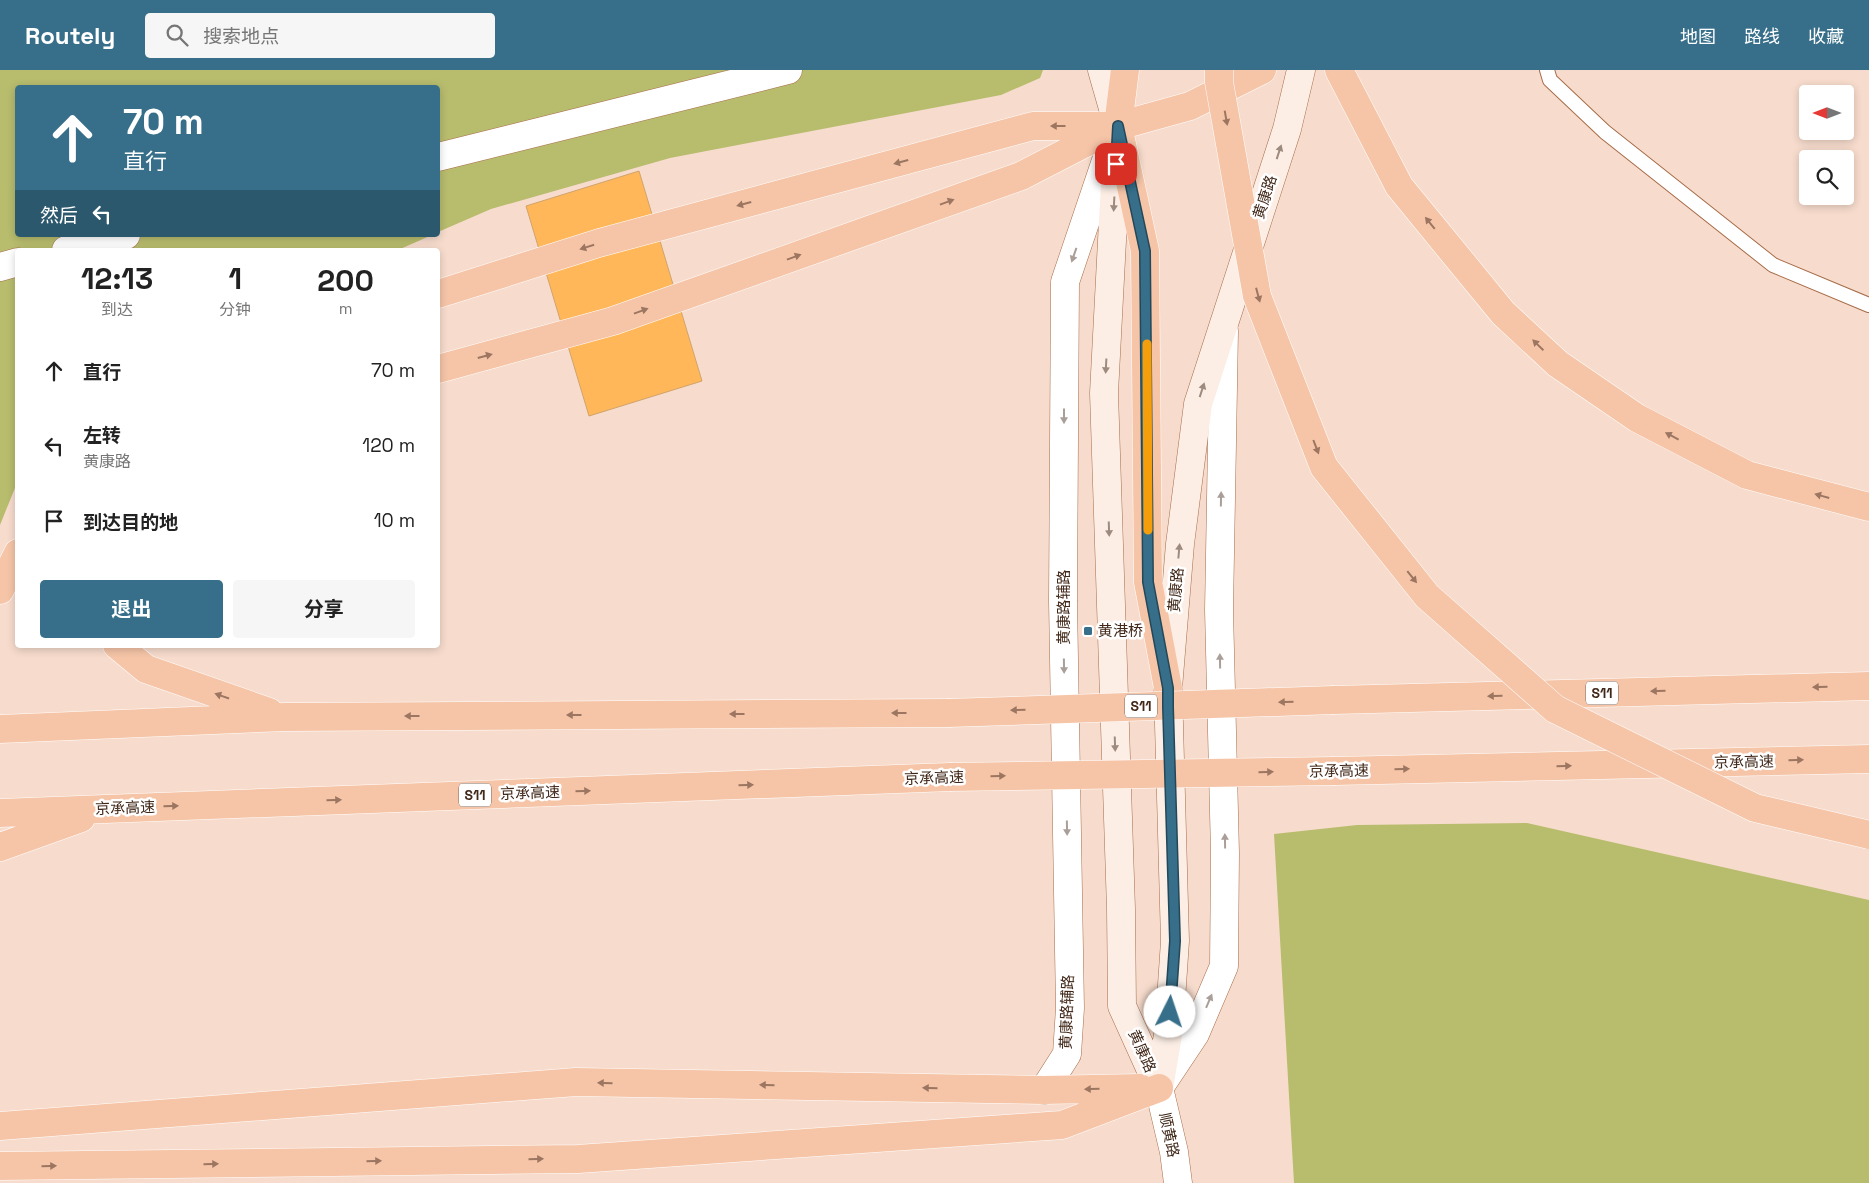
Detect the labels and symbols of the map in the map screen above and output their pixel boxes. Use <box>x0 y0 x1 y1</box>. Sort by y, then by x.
north arrow <box>1799 85 1854 140</box>
one-way arrow <box>1222 111 1230 127</box>
one-way arrow <box>1050 122 1066 130</box>
pin <box>1095 143 1137 185</box>
one-way arrow <box>1276 145 1284 160</box>
one-way arrow <box>893 158 908 166</box>
street label: 黄康路 <box>1249 173 1281 221</box>
one-way arrow <box>1109 196 1117 212</box>
one-way arrow <box>940 198 955 206</box>
one-way arrow <box>736 200 751 208</box>
one-way arrow <box>1425 217 1436 230</box>
one-way arrow <box>579 243 594 251</box>
one-way arrow <box>1069 248 1077 263</box>
one-way arrow <box>787 253 802 261</box>
one-way arrow <box>1254 288 1262 303</box>
one-way arrow <box>633 307 648 314</box>
one-way arrow <box>1532 339 1544 351</box>
one-way arrow <box>477 352 492 360</box>
one-way arrow <box>1101 359 1109 375</box>
one-way arrow <box>1199 383 1207 398</box>
one-way arrow <box>1060 408 1068 424</box>
one-way arrow <box>1664 432 1679 440</box>
one-way arrow <box>1312 440 1320 455</box>
one-way arrow <box>1217 491 1225 507</box>
one-way arrow <box>1814 492 1829 500</box>
one-way arrow <box>1105 521 1113 537</box>
one-way arrow <box>1175 543 1183 559</box>
street label: 黄康路 <box>1164 567 1187 613</box>
street label: 黄康路辅路 <box>1054 569 1073 645</box>
one-way arrow <box>1407 570 1417 584</box>
place label: 黄港桥 <box>1098 621 1143 640</box>
marker: 黄港桥 <box>1082 625 1094 637</box>
one-way arrow <box>1216 653 1224 669</box>
one-way arrow <box>1060 658 1068 674</box>
road number: S11 <box>1586 682 1618 704</box>
one-way arrow <box>1812 683 1828 691</box>
one-way arrow <box>1650 688 1666 696</box>
one-way arrow <box>215 691 230 699</box>
one-way arrow <box>1487 692 1503 700</box>
road number: S11 <box>1125 694 1157 718</box>
one-way arrow <box>1277 698 1293 706</box>
one-way arrow <box>1010 707 1026 715</box>
one-way arrow <box>891 709 907 717</box>
one-way arrow <box>729 710 745 718</box>
one-way arrow <box>566 711 582 719</box>
one-way arrow <box>404 712 420 720</box>
one-way arrow <box>1112 736 1120 752</box>
street label: 京承高速 <box>1714 751 1774 772</box>
one-way arrow <box>1789 756 1805 764</box>
street label: 京承高速 <box>1309 760 1369 781</box>
one-way arrow <box>1556 761 1572 769</box>
one-way arrow <box>1394 765 1410 773</box>
street label: 京承高速 <box>904 767 964 788</box>
one-way arrow <box>1258 768 1274 776</box>
one-way arrow <box>991 772 1007 780</box>
one-way arrow <box>738 780 754 788</box>
street label: 京承高速 <box>500 782 560 803</box>
road number: S11 <box>459 784 491 806</box>
one-way arrow <box>576 787 592 795</box>
one-way arrow <box>326 796 342 804</box>
street label: 京承高速 <box>95 797 155 818</box>
one-way arrow <box>163 802 179 810</box>
one-way arrow <box>1063 821 1071 837</box>
one-way arrow <box>1220 833 1228 849</box>
street label: 黄康路辅路 <box>1056 974 1077 1050</box>
position arrow <box>1143 985 1195 1037</box>
one-way arrow <box>1206 994 1214 1008</box>
street label: 黄康路 <box>1125 1026 1160 1075</box>
one-way arrow <box>597 1078 613 1086</box>
one-way arrow <box>759 1081 775 1089</box>
one-way arrow <box>922 1084 938 1092</box>
one-way arrow <box>1084 1085 1100 1093</box>
street label: 顺黄路 <box>1156 1111 1183 1159</box>
one-way arrow <box>528 1155 544 1163</box>
one-way arrow <box>366 1157 382 1165</box>
one-way arrow <box>203 1159 219 1167</box>
one-way arrow <box>41 1162 57 1170</box>

